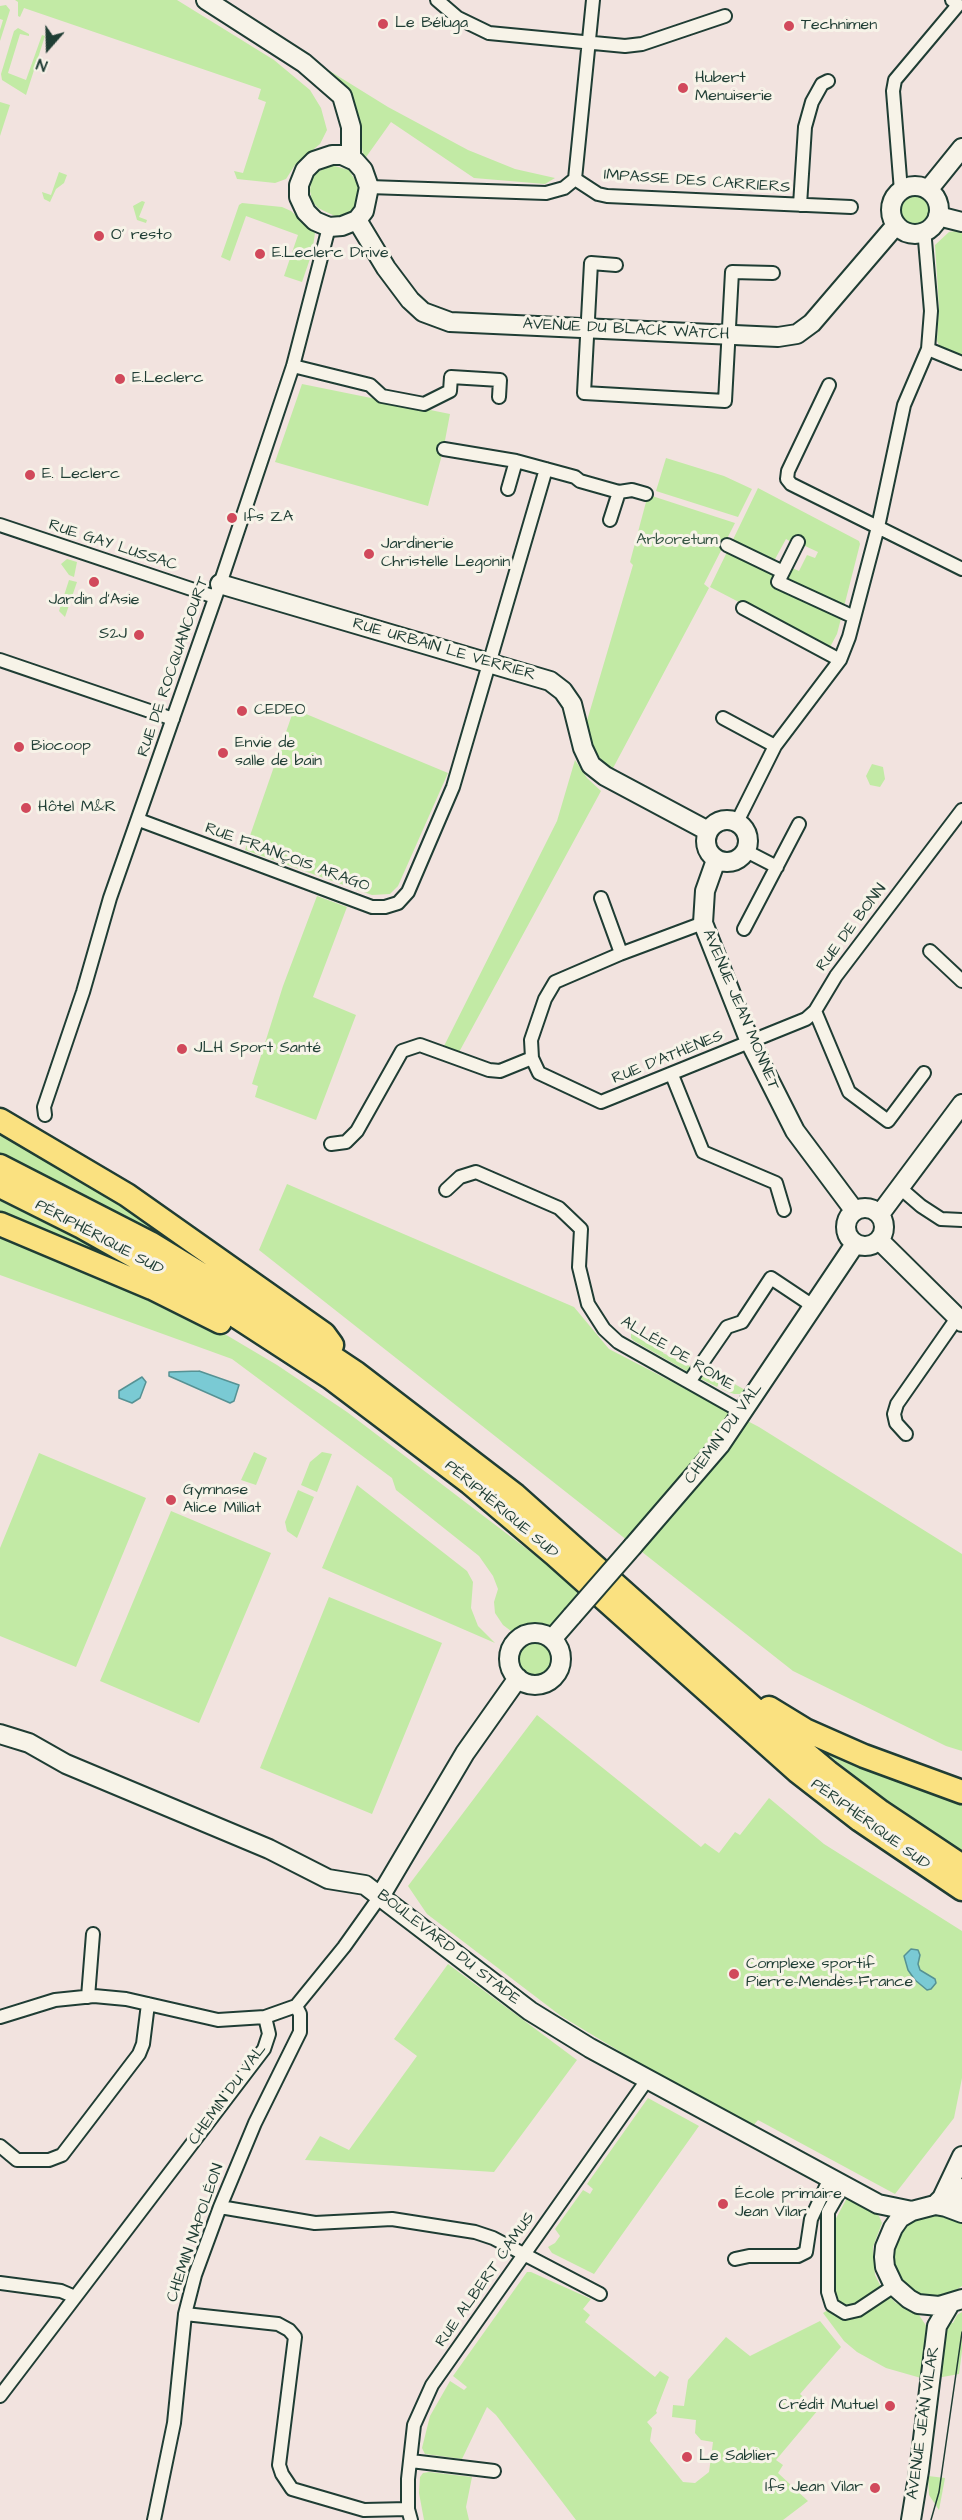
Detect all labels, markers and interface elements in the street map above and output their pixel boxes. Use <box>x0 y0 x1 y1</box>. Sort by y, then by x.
place label: Le Béluga <box>395 14 468 34</box>
place label: Technimen <box>801 16 877 36</box>
marker: Le Béluga <box>376 17 390 31</box>
north arrow <box>18 18 78 78</box>
marker: Technimen <box>782 19 796 33</box>
text: N <box>33 53 50 77</box>
place label: Hubert Menuiserie <box>695 69 772 107</box>
marker: Hubert Menuiserie <box>676 81 690 95</box>
street label: IMPASSE DES CARRIERS <box>603 166 791 198</box>
place label: O' resto <box>111 226 172 246</box>
marker: O' resto <box>92 229 106 243</box>
place label: E.Leclerc Drive <box>272 244 389 264</box>
marker: E.Leclerc Drive <box>253 247 267 261</box>
street label: AVENUE DU BLACK WATCH <box>522 315 730 345</box>
place label: E.Leclerc <box>132 369 204 389</box>
marker: E.Leclerc <box>113 372 127 386</box>
place label: E. Leclerc <box>42 465 120 485</box>
marker: E. Leclerc <box>23 468 37 482</box>
place label: Ifs ZA <box>244 508 293 528</box>
marker: Ifs ZA <box>225 511 239 525</box>
street label: RUE GAY LUSSAC <box>46 516 180 576</box>
park label: Arboretum <box>636 531 718 551</box>
place label: Jardinerie Christelle Legonin <box>381 535 510 573</box>
marker: Jardinerie Christelle Legonin <box>362 547 376 561</box>
marker: Jardin d'Asie <box>87 575 101 589</box>
street label: RUE DE ROCQUANCOURT <box>134 575 214 759</box>
place label: Jardin d'Asie <box>49 591 139 611</box>
street label: RUE URBAIN LE VERRIER <box>350 615 538 685</box>
place label: S2J <box>99 625 127 645</box>
marker: S2J <box>132 628 146 642</box>
place label: CEDEO <box>254 701 305 721</box>
marker: CEDEO <box>235 704 249 718</box>
place label: Envie de salle de bain <box>235 734 322 772</box>
place label: Biocoop <box>31 737 91 757</box>
marker: Biocoop <box>12 740 26 754</box>
marker: Envie de salle de bain <box>216 746 230 760</box>
place label: Hôtel M&R <box>38 798 116 818</box>
marker: Hôtel M&R <box>19 801 33 815</box>
street label: RUE FRANÇOIS ARAGO <box>202 819 372 897</box>
street label: RUE DE BONN <box>813 880 891 976</box>
street label: AVENUE JEAN MONNET <box>697 927 783 1093</box>
street label: RUE D'ATHÈNES <box>610 1027 726 1089</box>
place label: JLH Sport Santé <box>194 1039 321 1059</box>
marker: JLH Sport Santé <box>175 1042 189 1056</box>
street label: PÉRIPHÉRIQUE SUD <box>32 1196 166 1280</box>
street label: ALLÉE DE ROME <box>617 1313 737 1395</box>
street label: CHEMIN DU VAL <box>681 1380 767 1488</box>
street label: PÉRIPHÉRIQUE SUD <box>440 1457 562 1563</box>
place label: Gymnase Alice Milliat <box>183 1481 261 1519</box>
marker: Gymnase Alice Milliat <box>164 1493 178 1507</box>
street label: PÉRIPHÉRIQUE SUD <box>807 1775 933 1875</box>
street label: BOULEVARD DU STADE <box>373 1886 523 2010</box>
place label: Complexe sportif Pierre-Mendès-France <box>746 1955 913 1993</box>
marker: Complexe sportif Pierre-Mendès-France <box>727 1967 741 1981</box>
street label: CHEMIN DU VAL <box>185 2041 271 2149</box>
street label: CHEMIN NAPOLÉON <box>163 2161 229 2305</box>
place label: École primaire Jean Vilar <box>735 2185 842 2223</box>
marker: École primaire Jean Vilar <box>716 2197 730 2211</box>
street label: RUE ALBERT CAMUS <box>432 2209 540 2351</box>
street label: AVENUE JEAN VILAR <box>904 2345 944 2501</box>
place label: Crédit Mutuel <box>779 2396 878 2416</box>
marker: Crédit Mutuel <box>883 2399 897 2413</box>
place label: Le Sablier <box>699 2447 775 2467</box>
marker: Le Sablier <box>680 2450 694 2464</box>
place label: Ifs Jean Vilar <box>765 2478 863 2498</box>
marker: Ifs Jean Vilar <box>868 2481 882 2495</box>

